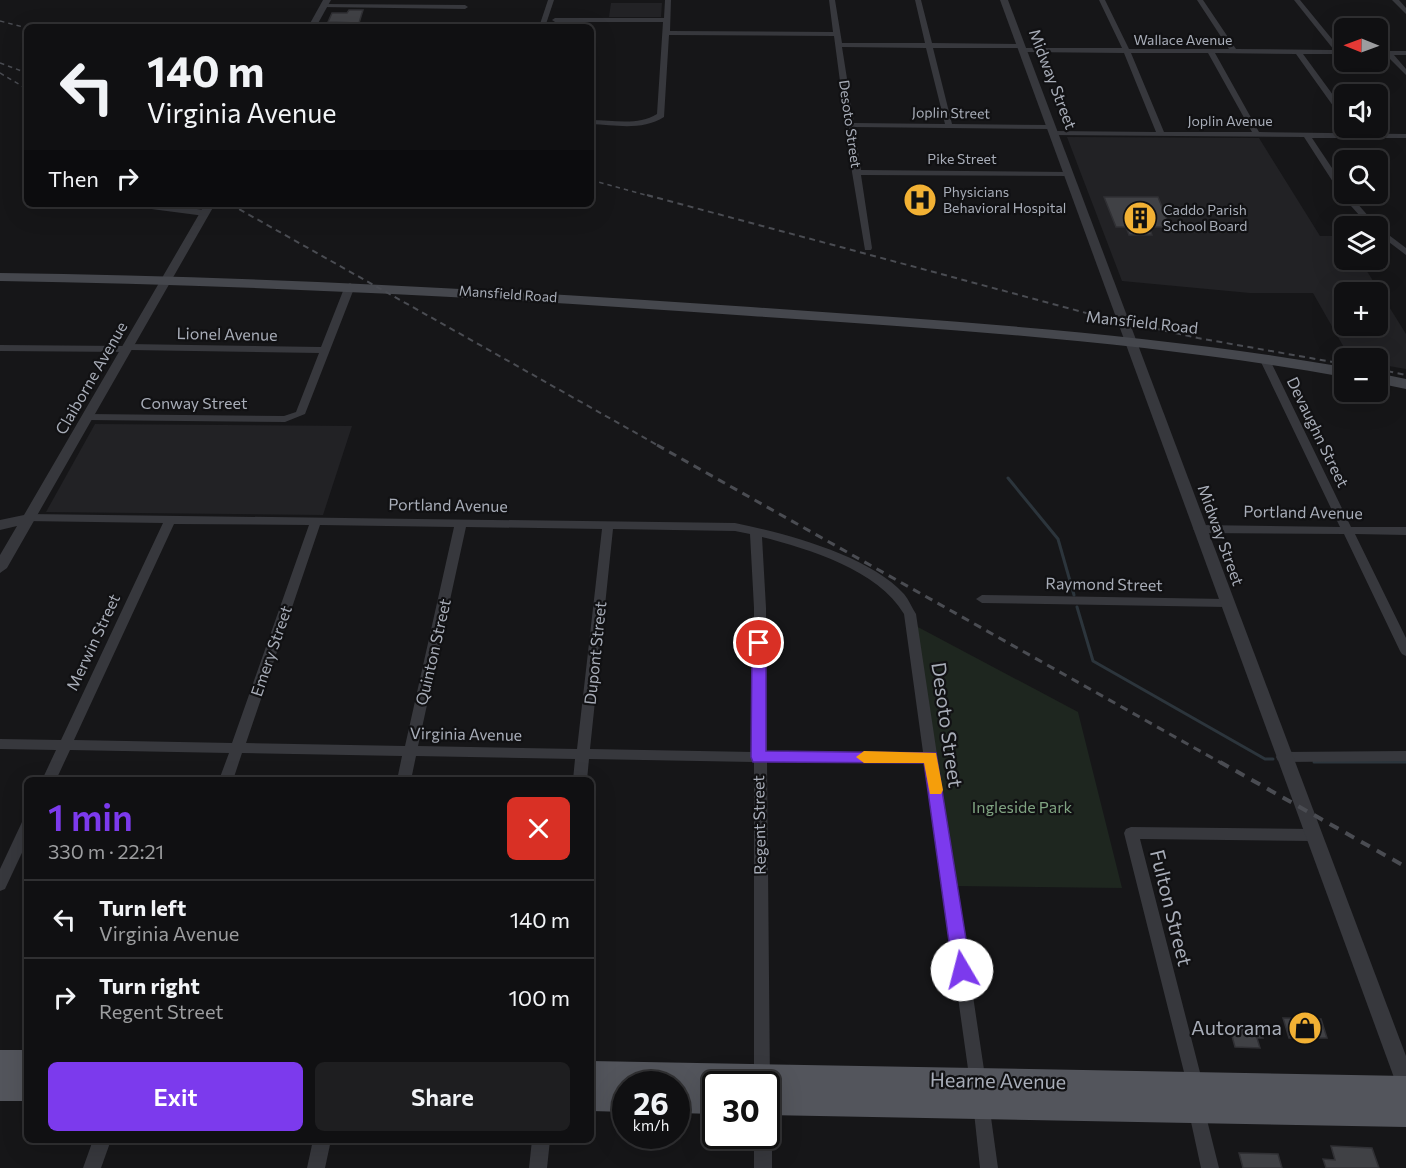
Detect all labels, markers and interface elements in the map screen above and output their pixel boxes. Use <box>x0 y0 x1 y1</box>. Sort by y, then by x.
north arrow <box>1334 18 1388 72</box>
map controls <box>1334 18 1388 402</box>
street label: Midway Street <box>1026 26 1081 132</box>
street label: Wallace Avenue <box>1134 31 1232 48</box>
text: 140 m <box>147 44 264 96</box>
icon: left <box>48 48 126 126</box>
street label: Desoto Street <box>836 79 865 169</box>
button: sound <box>1334 84 1388 138</box>
text: Virginia Avenue <box>147 96 337 129</box>
street label: Joplin Street <box>912 103 990 122</box>
street label: Joplin Avenue <box>1187 112 1273 129</box>
street label: Pike Street <box>927 150 997 167</box>
button: search <box>1334 150 1388 204</box>
icon: right <box>111 162 144 195</box>
text: Then <box>48 165 99 192</box>
hospital icon: Physicians Behavioral Hospital <box>902 182 938 218</box>
place label: Physicians Behavioral Hospital <box>943 183 1066 216</box>
building icon: Caddo Parish School Board <box>1122 200 1158 236</box>
place label: Caddo Parish School Board <box>1163 201 1247 234</box>
button: layers <box>1334 216 1388 270</box>
street label: Mansfield Road <box>458 282 558 305</box>
button: + <box>1334 282 1388 336</box>
street label: Mansfield Road <box>1085 306 1199 337</box>
street label: Claiborne Avenue <box>51 318 131 437</box>
street label: Lionel Avenue <box>176 323 278 344</box>
button: − <box>1334 348 1388 402</box>
street label: Devaughn Street <box>1283 373 1354 491</box>
street label: Conway Street <box>141 393 248 412</box>
street label: Midway Street <box>1194 482 1249 588</box>
street label: Portland Avenue <box>388 494 508 515</box>
street label: Portland Avenue <box>1243 501 1363 522</box>
street label: Raymond Street <box>1045 573 1163 594</box>
street label: Merwin Street <box>62 590 123 693</box>
street label: Quinton Street <box>411 596 454 707</box>
street label: Dupont Street <box>580 600 609 706</box>
street label: Emery Street <box>246 602 295 699</box>
pin <box>733 617 784 668</box>
icon: arrive <box>742 626 775 659</box>
street label: Desoto Street <box>927 661 969 789</box>
street label: Virginia Avenue <box>410 723 522 744</box>
street label: Regent Street <box>748 775 769 875</box>
text: 1 min <box>48 794 133 838</box>
button: close <box>507 797 570 860</box>
park label: Ingleside Park <box>972 797 1073 816</box>
text: 330 m · 22:21 <box>48 839 164 863</box>
street label: Fulton Street <box>1146 847 1198 969</box>
text: Turn left <box>99 894 186 921</box>
icon: left <box>48 903 81 936</box>
text: 140 m <box>510 906 570 933</box>
text: Virginia Avenue <box>99 921 239 945</box>
position arrow <box>930 938 994 1002</box>
text: Turn right <box>99 972 200 999</box>
icon: right <box>48 981 81 1014</box>
text: 100 m <box>508 984 570 1011</box>
text: Regent Street <box>99 999 224 1023</box>
shop icon: Autorama <box>1287 1010 1323 1046</box>
place label: Autorama <box>1191 1015 1282 1039</box>
button: Exit <box>48 1062 303 1131</box>
button: Share <box>315 1062 570 1131</box>
street label: Hearne Avenue <box>930 1067 1066 1093</box>
speed limit sign: 30 <box>702 1071 780 1149</box>
text: 26 <box>633 1084 669 1121</box>
text: km/h <box>633 1116 669 1134</box>

